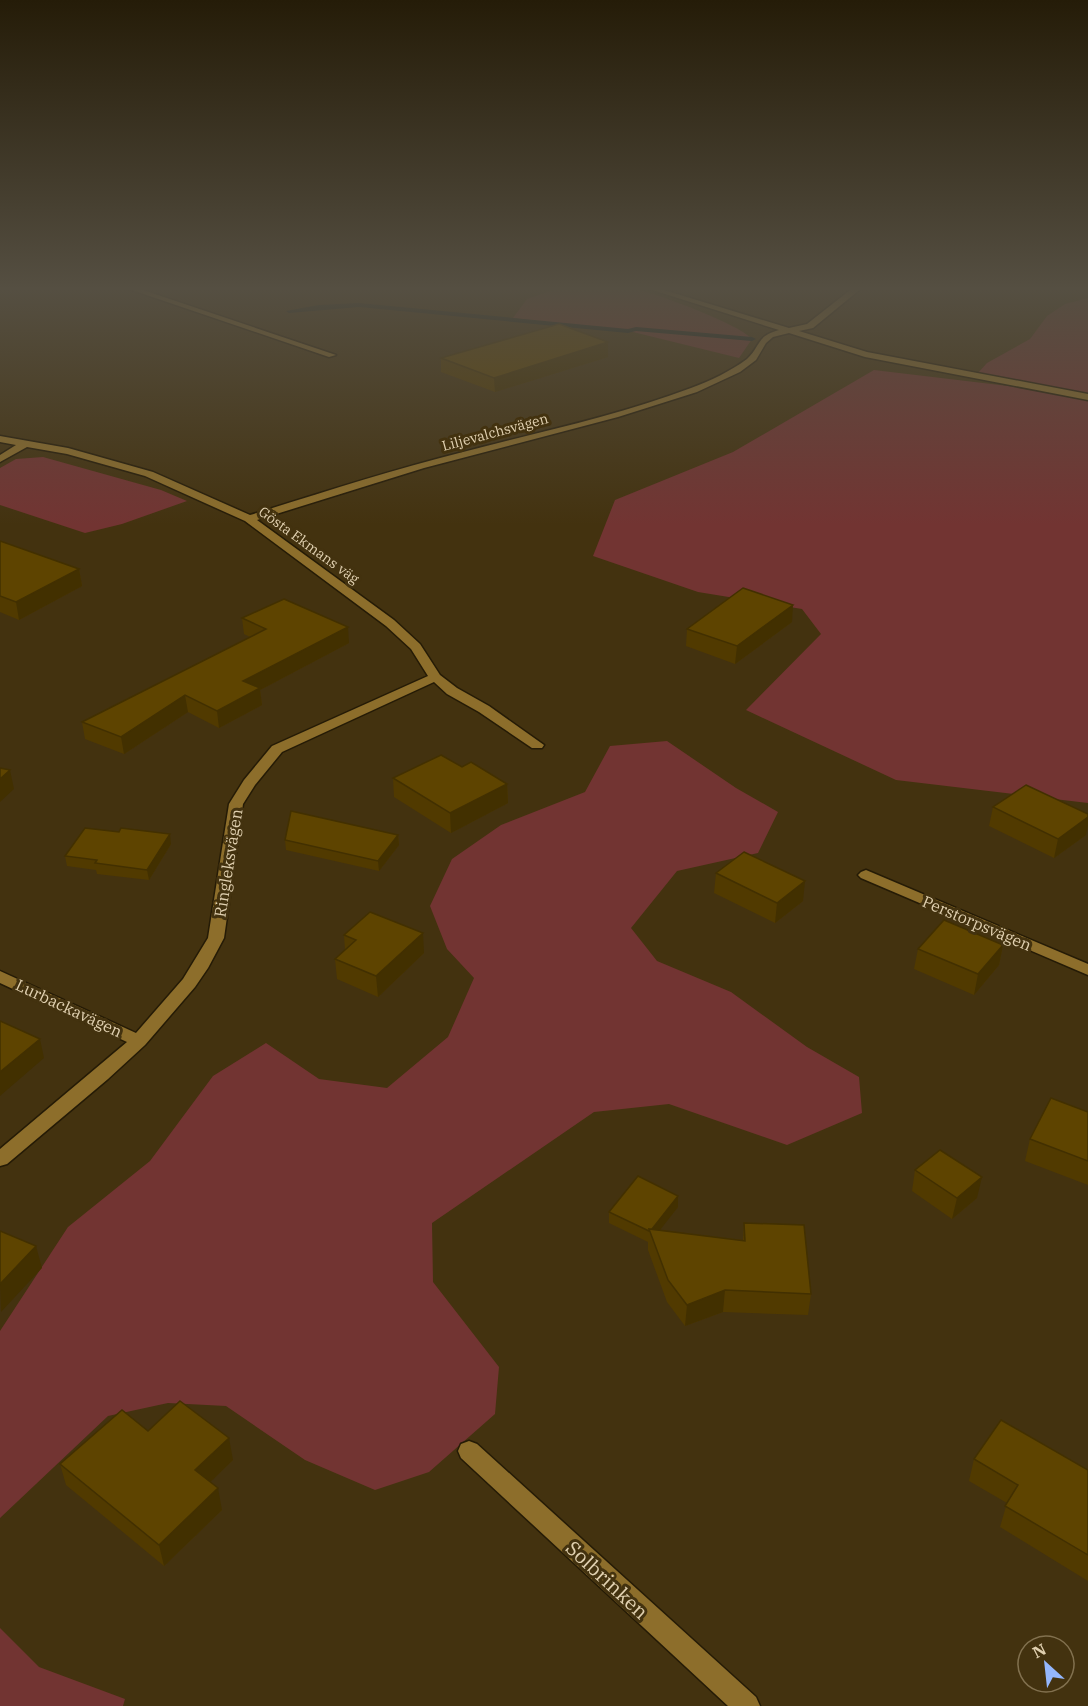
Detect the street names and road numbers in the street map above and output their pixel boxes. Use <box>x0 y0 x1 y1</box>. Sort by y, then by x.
street label: Liljevalchsvägen <box>440 409 550 455</box>
street label: Gösta Ekmans väg <box>255 502 363 588</box>
street label: Ringleksvägen <box>210 807 246 919</box>
street label: Perstorpsvägen <box>919 891 1035 955</box>
street label: Lurbackavägen <box>13 975 125 1041</box>
street label: Solbrinken <box>560 1534 655 1625</box>

